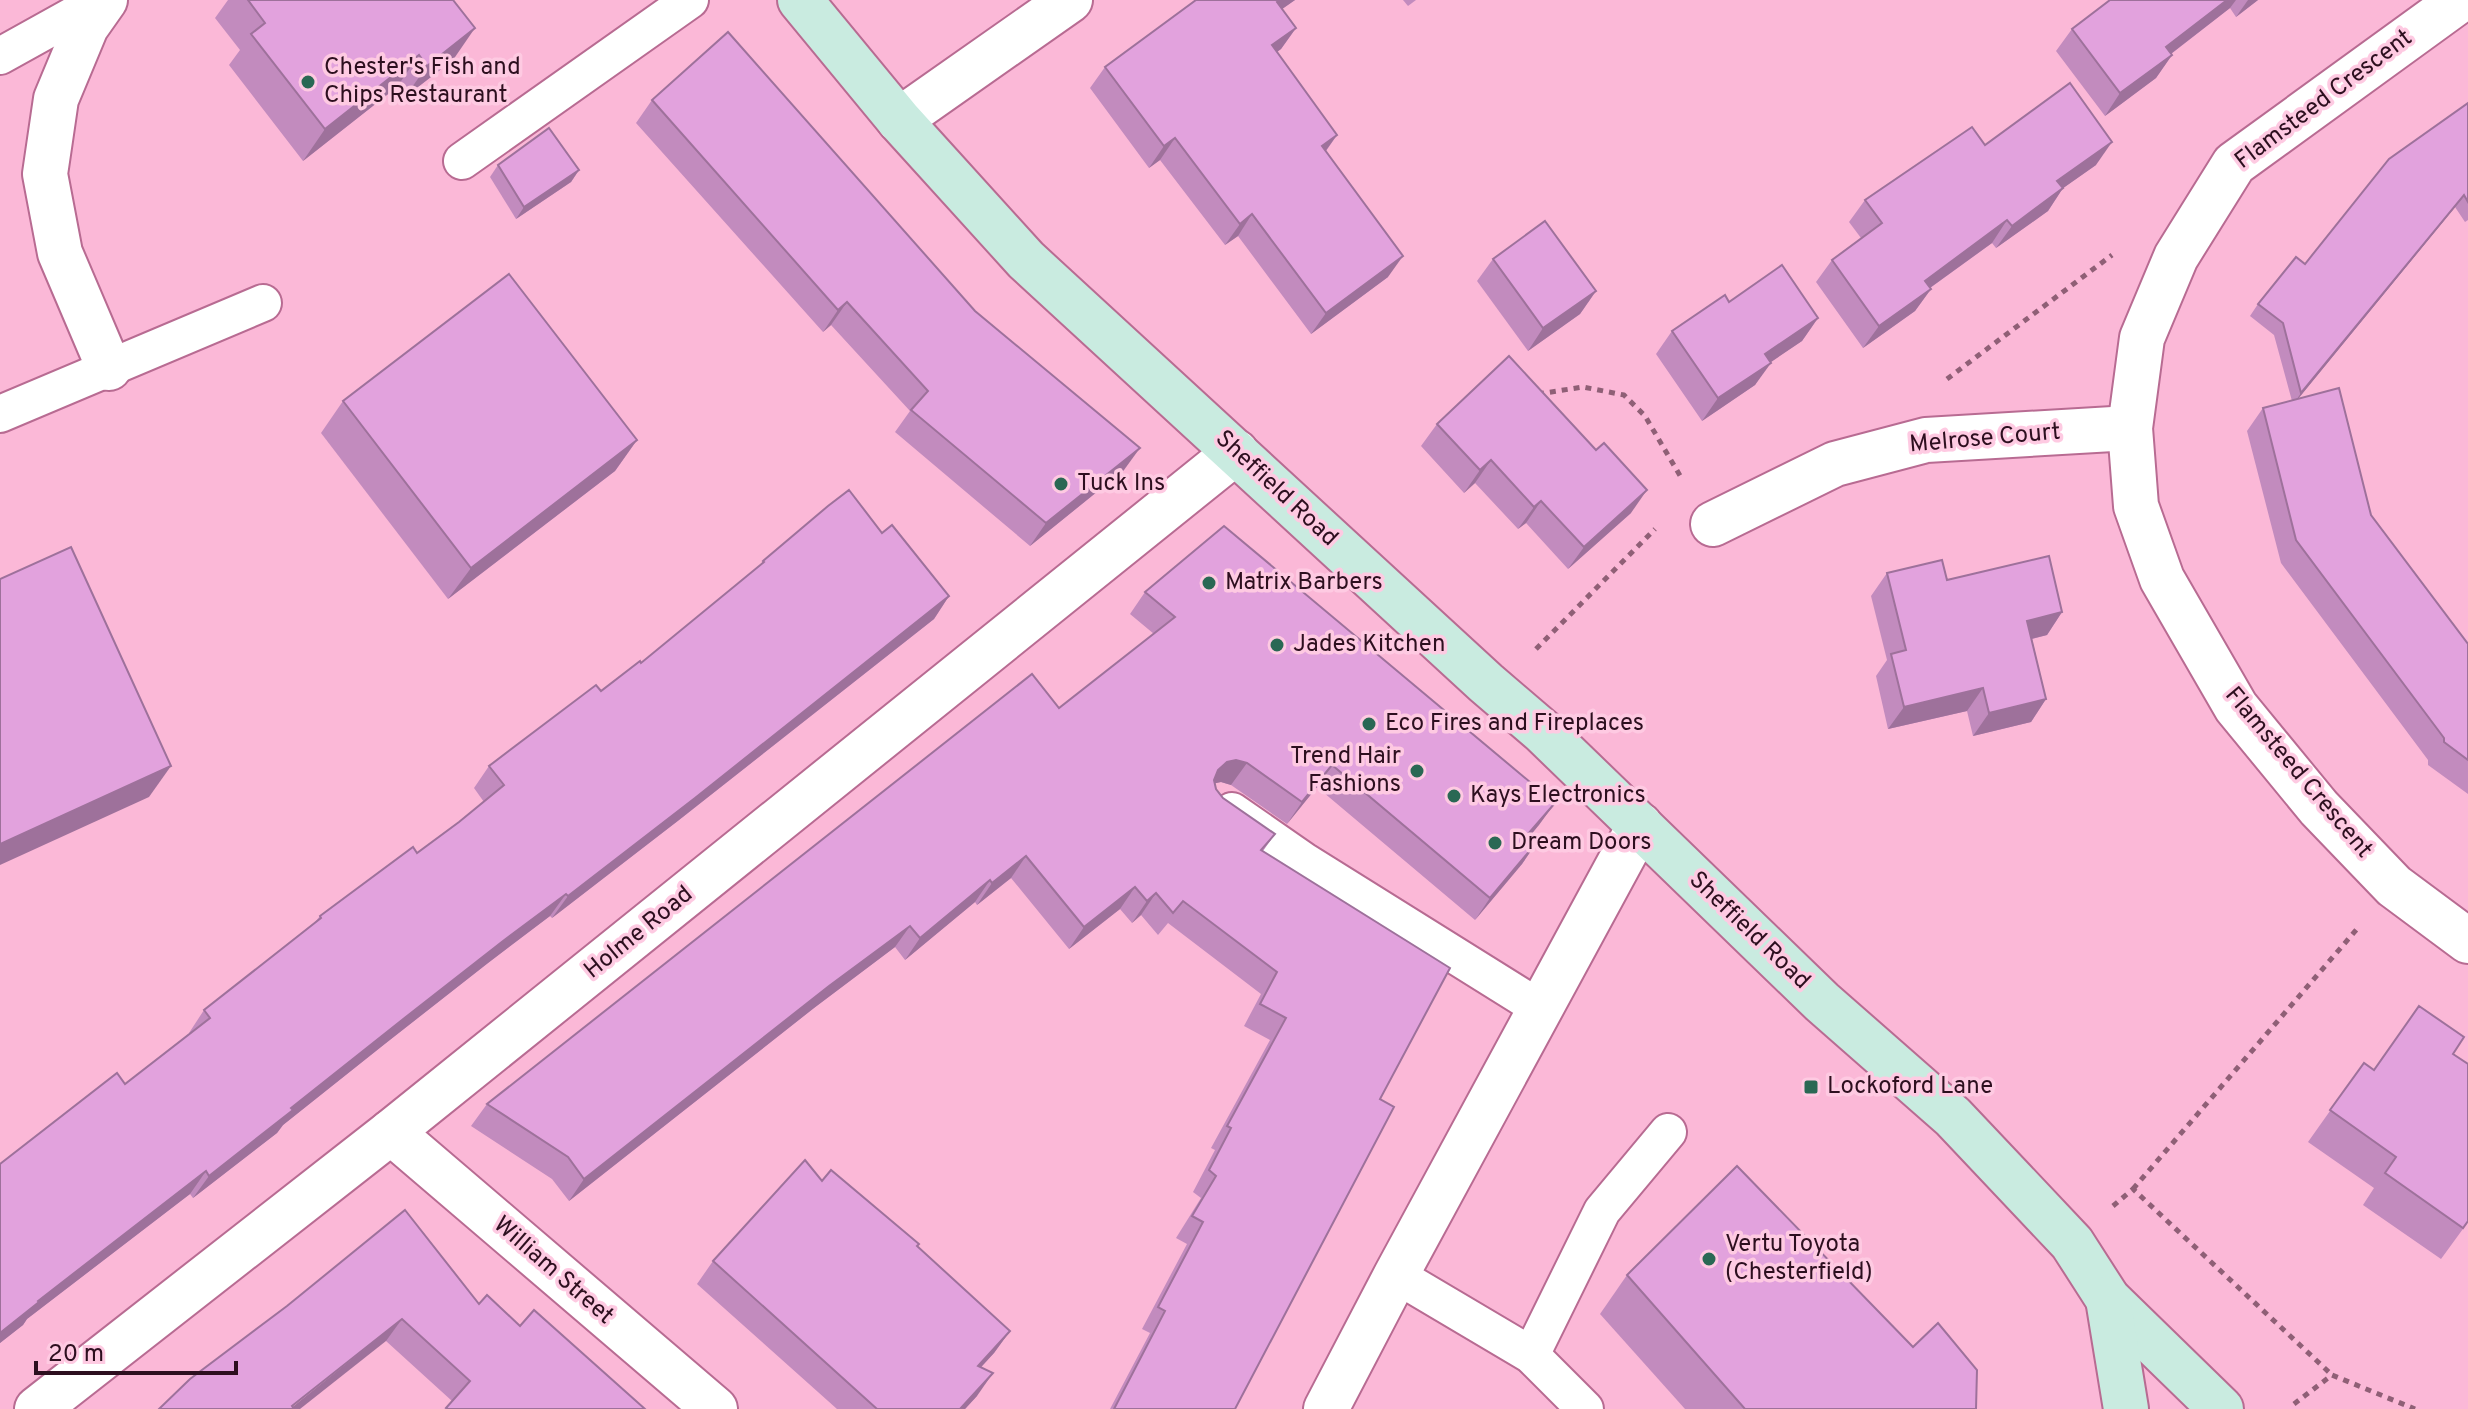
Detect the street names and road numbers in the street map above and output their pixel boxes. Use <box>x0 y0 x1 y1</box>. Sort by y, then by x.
street label: Flamsteed Crescent <box>2229 24 2419 176</box>
street label: Melrose Court <box>1908 417 2062 461</box>
street label: Sheffield Road <box>1208 424 1344 554</box>
street label: Flamsteed Crescent <box>2218 681 2378 865</box>
street label: Sheffield Road <box>1682 866 1816 996</box>
street label: Holme Road <box>579 880 699 986</box>
street label: William Street <box>487 1211 619 1331</box>

